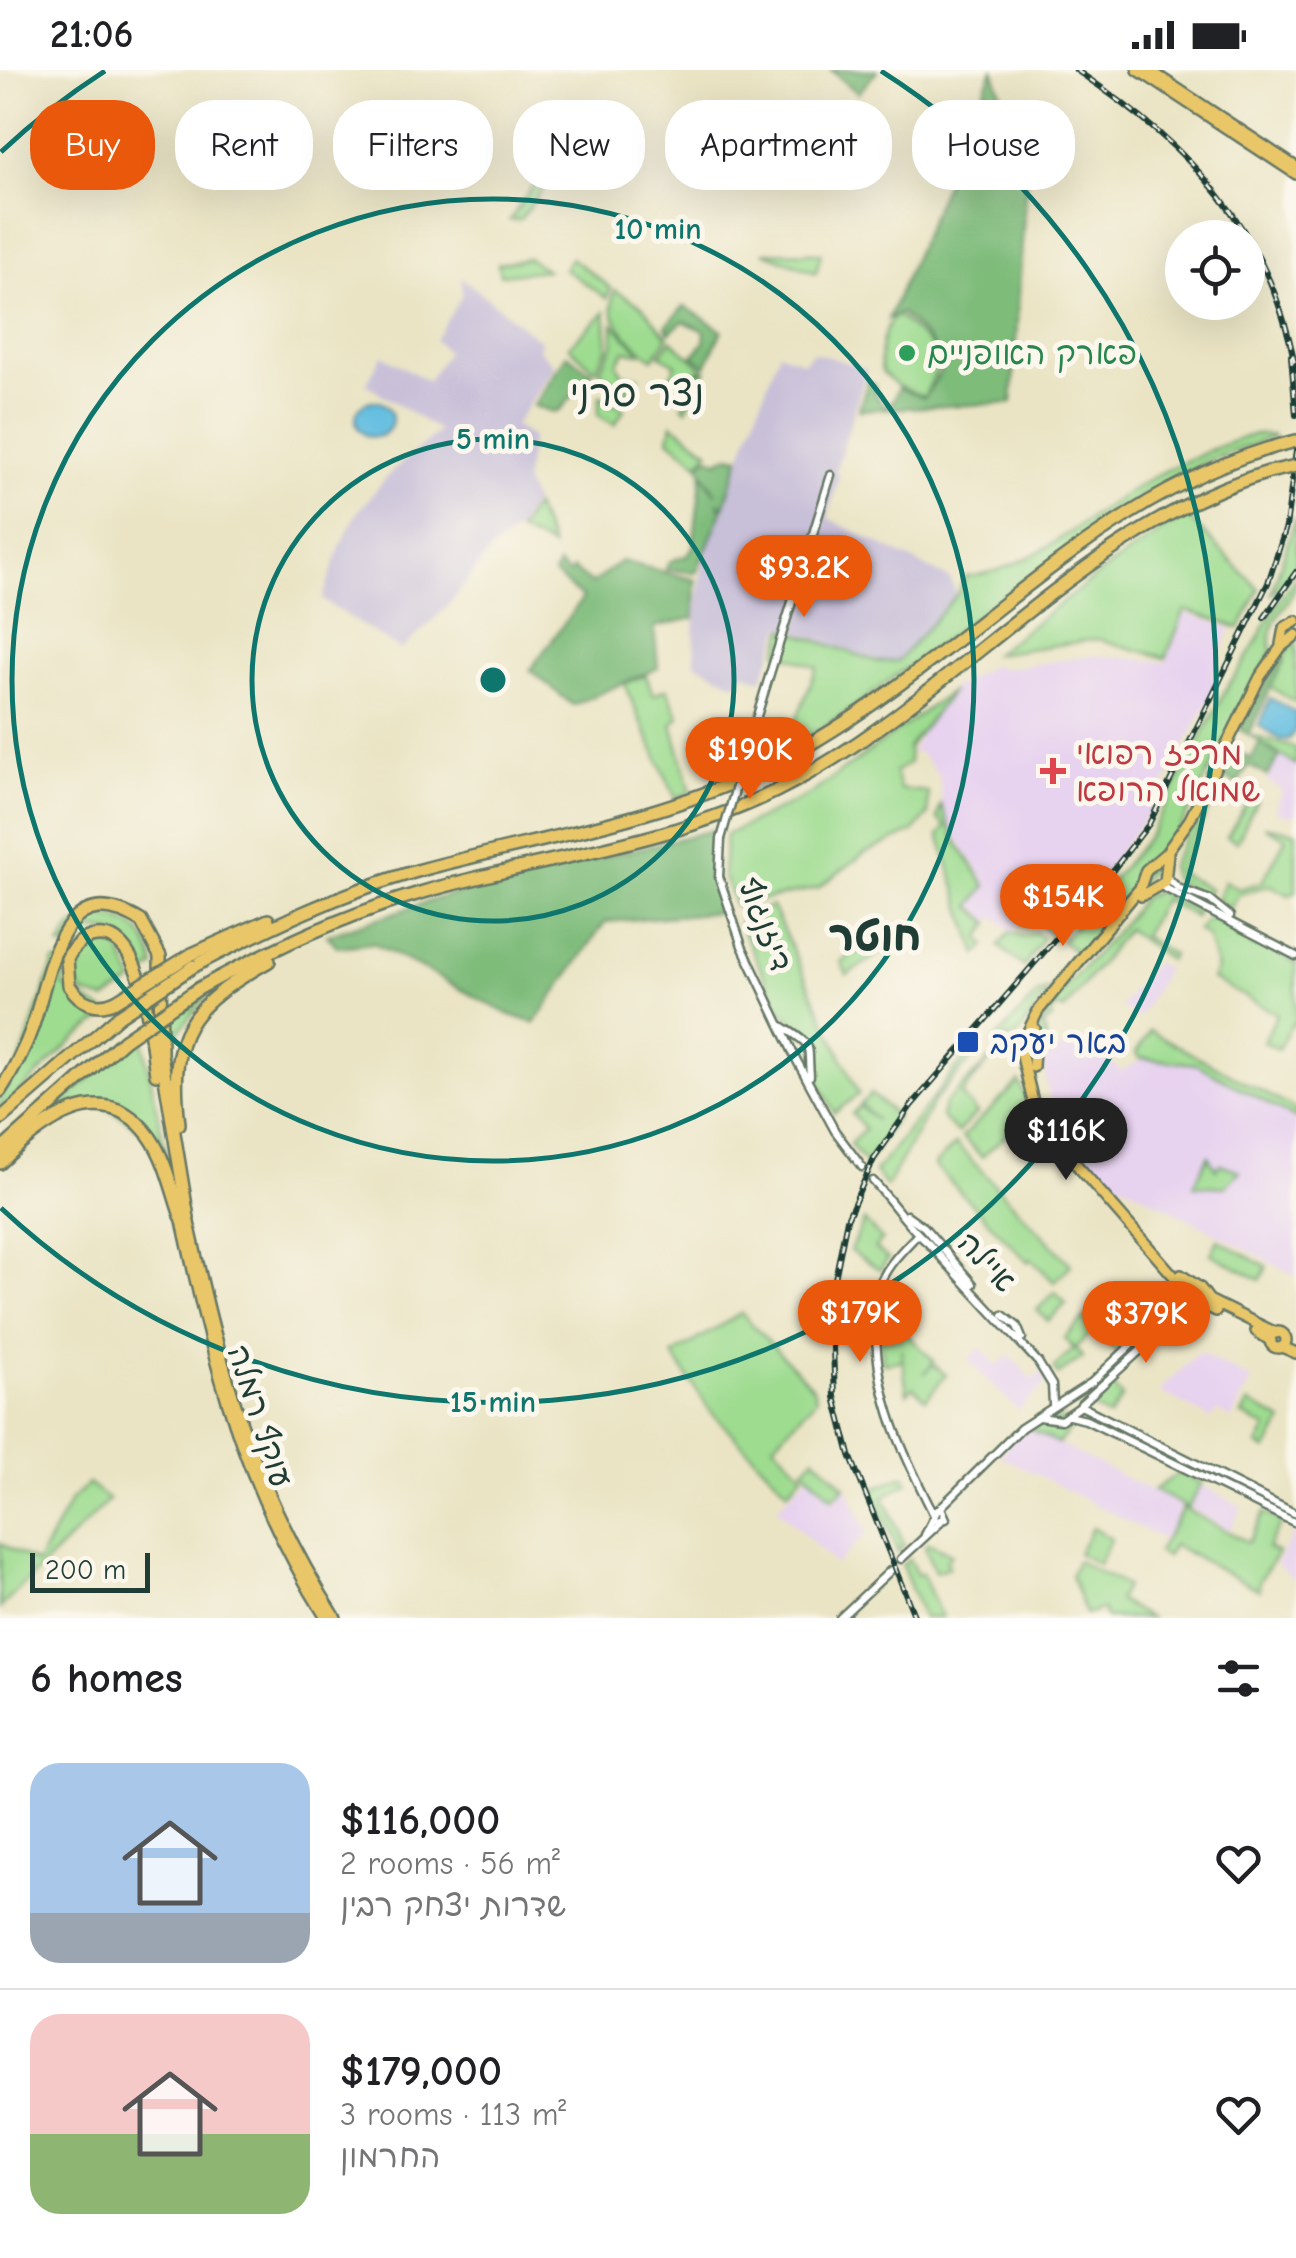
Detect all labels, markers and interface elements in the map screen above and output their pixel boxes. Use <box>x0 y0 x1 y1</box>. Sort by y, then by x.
text: 21:06 <box>50 13 133 57</box>
chip: Buy <box>30 100 155 190</box>
chip: Rent <box>175 100 313 190</box>
chip: Filters <box>333 100 493 190</box>
chip: New <box>513 100 645 190</box>
chip: Apartment <box>665 100 892 190</box>
chip: House <box>912 100 1075 190</box>
text: 10 min <box>614 212 702 247</box>
map controls <box>1165 220 1265 320</box>
button: locate <box>1165 220 1265 320</box>
place label: פארק האופניים <box>927 335 1137 373</box>
marker: פארק האופניים <box>896 342 918 364</box>
district label: נצר סרני <box>570 372 704 416</box>
text: 5 min <box>456 422 530 457</box>
pin: $93.2K <box>723 535 885 620</box>
text: $93.2K <box>758 549 850 586</box>
centre of rings <box>475 662 511 698</box>
pin: $190K <box>680 717 820 802</box>
text: $190K <box>708 731 792 768</box>
place label: מרכז רפואי שמואל הרופא <box>1076 735 1260 809</box>
marker: מרכז רפואי שמואל הרופא <box>1040 758 1066 784</box>
pin: $154K <box>993 864 1133 949</box>
street label: דיזנגוף <box>730 872 800 976</box>
text: $154K <box>1022 878 1104 915</box>
district label: חוטר <box>829 912 921 961</box>
place label: באר יעקב <box>990 1024 1126 1062</box>
marker: באר יעקב <box>955 1029 981 1055</box>
pin: $116K <box>996 1098 1136 1183</box>
text: $116K <box>1026 1112 1106 1149</box>
street label: איילה <box>950 1224 1024 1300</box>
pin: $179K <box>790 1280 930 1365</box>
pin: $379K <box>1076 1281 1216 1366</box>
text: $179K <box>820 1294 900 1331</box>
text: $379K <box>1104 1295 1188 1332</box>
street label: עוקף רמלה <box>219 1340 300 1492</box>
text: 15 min <box>450 1385 536 1420</box>
scale bar <box>30 1548 150 1592</box>
text: 200 m <box>45 1554 126 1586</box>
icon: filters <box>1211 1651 1266 1706</box>
text: 6 homes <box>30 1654 183 1703</box>
text: $116,000 <box>340 1796 500 1845</box>
icon: home <box>110 1803 230 1923</box>
icon: heart <box>1211 1836 1266 1891</box>
text: 2 rooms · 56 m² <box>340 1845 560 1882</box>
text: שדרות יצחק רבין <box>340 1887 566 1924</box>
text: $179,000 <box>340 2047 502 2096</box>
icon: home <box>110 2054 230 2174</box>
icon: heart <box>1211 2087 1266 2142</box>
text: 3 rooms · 113 m² <box>340 2096 566 2133</box>
text: החרמון <box>340 2138 440 2175</box>

